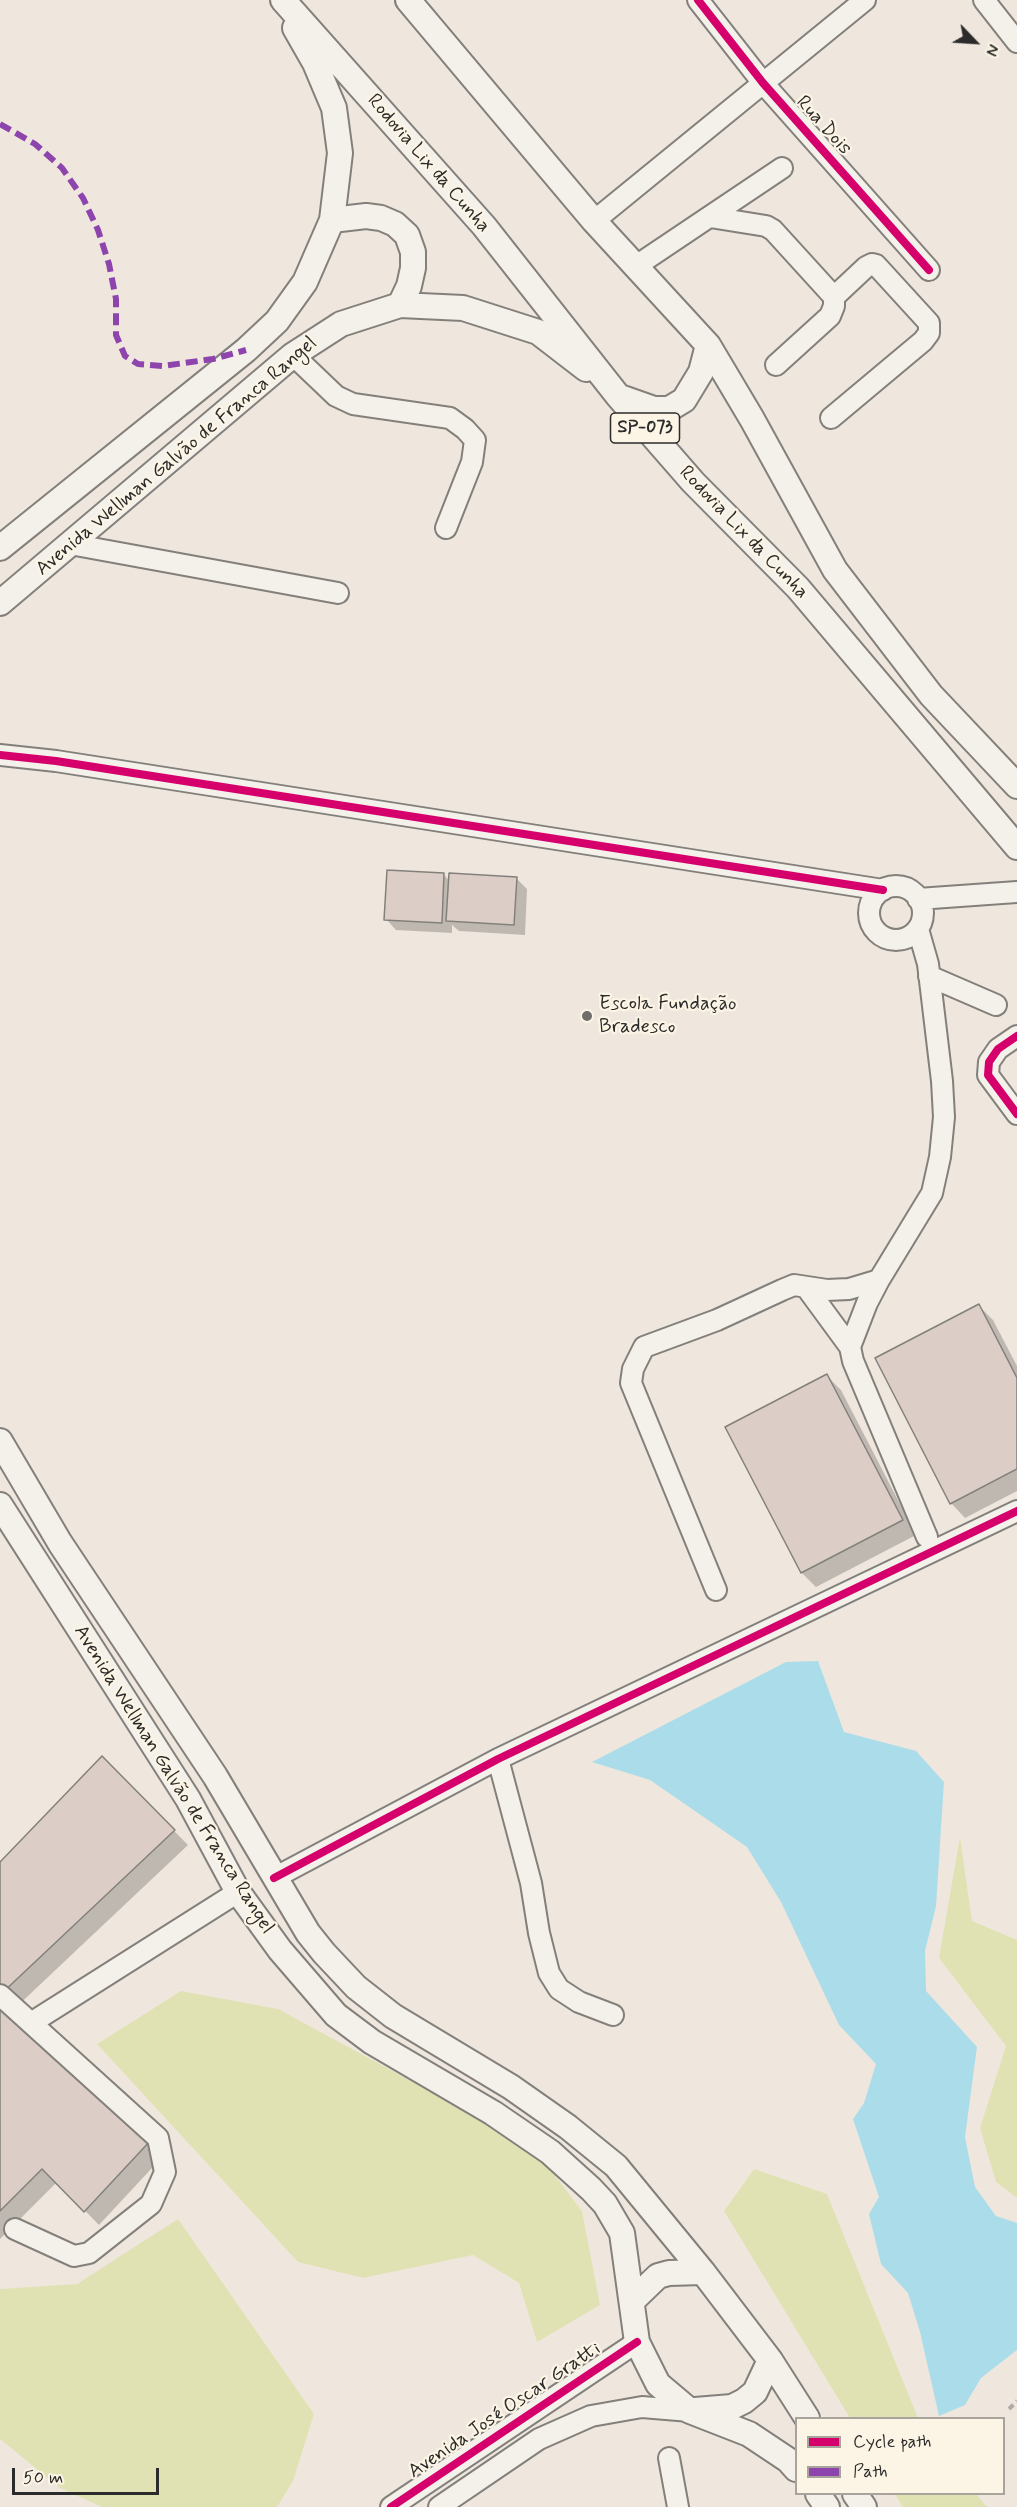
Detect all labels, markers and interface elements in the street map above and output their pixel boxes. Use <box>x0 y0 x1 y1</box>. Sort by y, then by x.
north arrow <box>945 12 1005 72</box>
text: N <box>980 41 1004 59</box>
street label: Rodovia Lix da Cunha <box>361 90 495 238</box>
street label: Rua Dois <box>790 91 856 161</box>
street label: Avenida Wellman Galvão de Franca Rangel <box>32 332 322 582</box>
road number: SP-073 <box>610 413 680 443</box>
street label: Rodovia Lix da Cunha <box>673 461 813 605</box>
place label: Escola Fundação Bradesco <box>599 993 737 1040</box>
marker: Escola Fundação Bradesco <box>580 1009 594 1023</box>
street label: Avenida Wellman Galvão de Franca Rangel <box>68 1621 278 1939</box>
street label: Avenida José Oscar Gratti <box>404 2338 606 2484</box>
legend <box>795 2417 1005 2495</box>
text: Cycle path <box>853 2430 931 2454</box>
scale bar <box>15 2456 162 2494</box>
text: Path <box>853 2460 888 2484</box>
text: 50 m <box>23 2466 63 2490</box>

